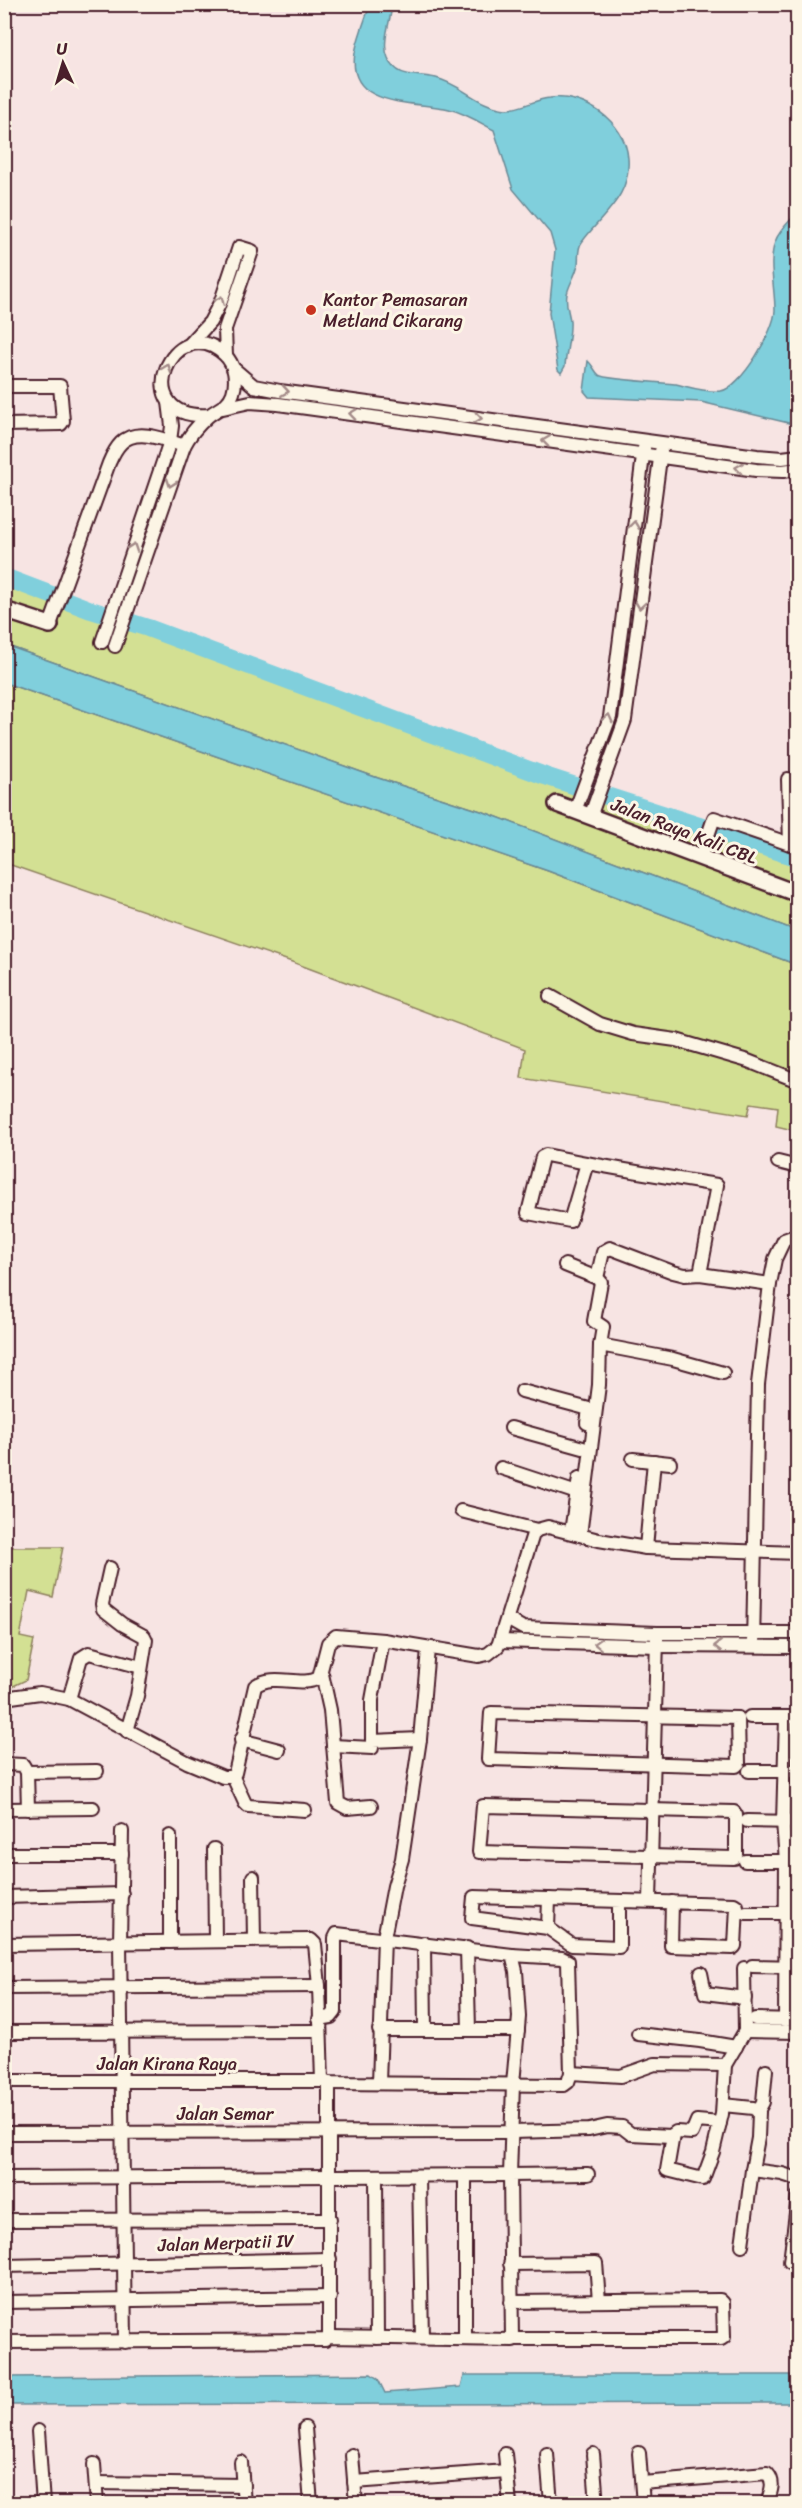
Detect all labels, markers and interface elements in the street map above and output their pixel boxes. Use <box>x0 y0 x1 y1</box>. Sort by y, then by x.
north arrow <box>33 33 93 93</box>
text: U <box>56 34 70 63</box>
place label: Kantor Pemasaran Metland Cikarang <box>323 284 468 337</box>
one-way arrow <box>213 295 225 306</box>
marker: Kantor Pemasaran Metland Cikarang <box>304 303 318 317</box>
one-way arrow <box>159 364 172 374</box>
one-way arrow <box>280 385 290 397</box>
one-way arrow <box>348 409 358 421</box>
one-way arrow <box>474 412 483 424</box>
one-way arrow <box>542 436 551 448</box>
one-way arrow <box>735 462 744 474</box>
one-way arrow <box>166 478 178 488</box>
one-way arrow <box>628 521 640 530</box>
one-way arrow <box>126 542 139 553</box>
one-way arrow <box>635 601 647 610</box>
one-way arrow <box>601 713 614 723</box>
street label: Jalan Raya Kali CBL <box>605 788 763 874</box>
one-way arrow <box>594 1638 603 1651</box>
one-way arrow <box>714 1640 723 1652</box>
street label: Jalan Kirana Raya <box>96 2048 237 2080</box>
street label: Jalan Semar <box>176 2098 275 2130</box>
street label: Jalan Merpatii IV <box>156 2225 295 2261</box>

